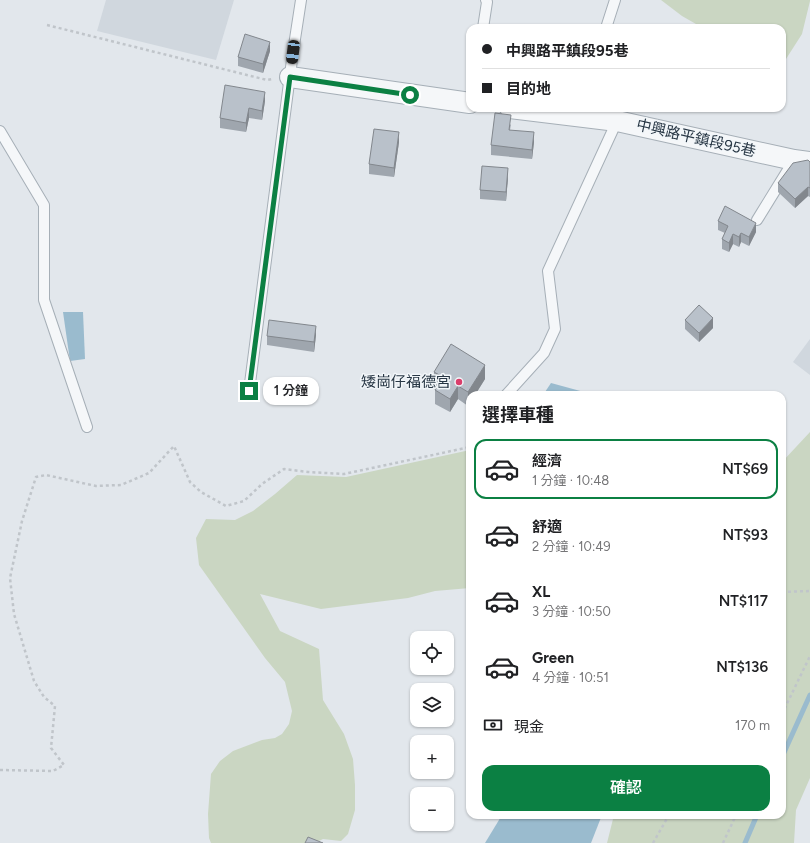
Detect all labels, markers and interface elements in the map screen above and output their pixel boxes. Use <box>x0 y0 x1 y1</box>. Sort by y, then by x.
car <box>286 39 300 65</box>
text: 中興路平鎮段95巷 <box>506 42 628 60</box>
text: 目的地 <box>506 80 551 98</box>
route start <box>401 86 419 104</box>
street label: 中興路平鎮段95巷 <box>634 115 758 161</box>
place label: 矮崗仔福德宮 <box>361 373 451 391</box>
callout: 1 分鐘 <box>263 377 319 405</box>
marker: 矮崗仔福德宮 <box>454 377 464 387</box>
route end <box>240 382 258 400</box>
text: 1 分鐘 <box>274 383 308 398</box>
text: 選擇車種 <box>482 404 554 426</box>
icon: car <box>484 451 520 487</box>
text: 經濟 <box>532 452 562 470</box>
text: NT$69 <box>722 460 768 478</box>
text: 1 分鐘 · 10:48 <box>532 473 609 488</box>
icon: car <box>484 517 520 553</box>
text: 舒適 <box>532 518 562 536</box>
text: NT$93 <box>723 526 768 544</box>
text: 2 分鐘 · 10:49 <box>532 539 611 554</box>
icon: car <box>484 583 520 619</box>
text: XL <box>532 583 550 601</box>
text: NT$117 <box>719 592 768 610</box>
text: 3 分鐘 · 10:50 <box>532 604 611 619</box>
map controls <box>410 631 454 831</box>
button: locate <box>410 631 454 675</box>
icon: car <box>484 649 520 685</box>
text: Green <box>532 649 574 667</box>
text: NT$136 <box>716 658 768 676</box>
text: 4 分鐘 · 10:51 <box>532 670 609 685</box>
button: layers <box>410 683 454 727</box>
icon: cash <box>482 714 504 736</box>
text: 現金 <box>514 718 544 736</box>
text: 170 m <box>735 718 770 733</box>
button: + <box>410 735 454 779</box>
button: 確認 <box>482 765 770 811</box>
button: − <box>410 787 454 831</box>

